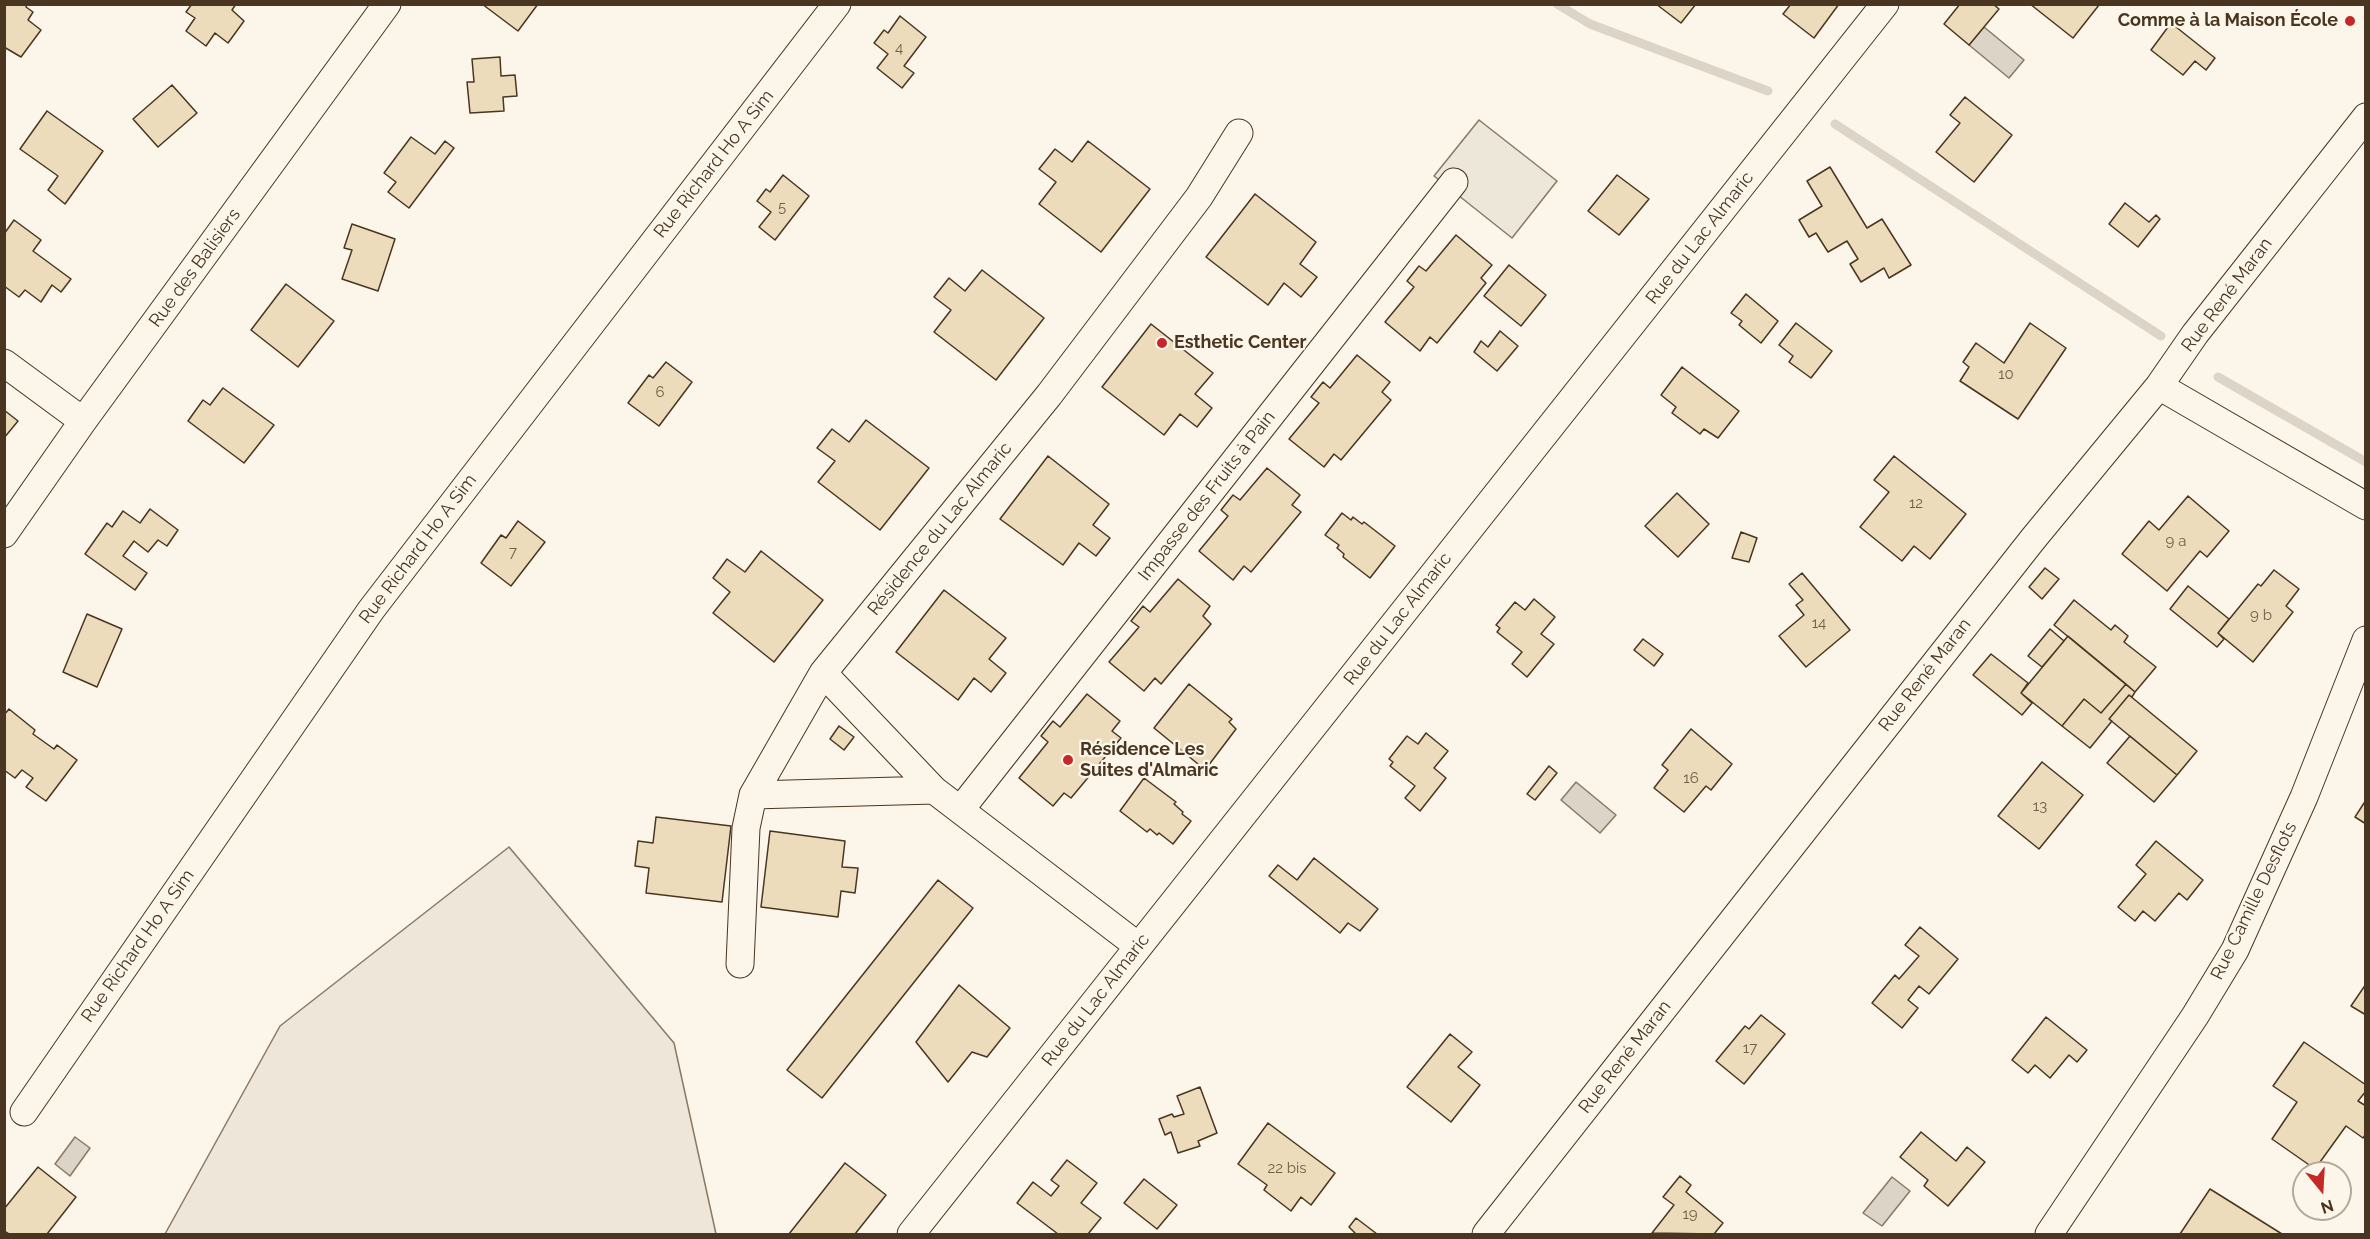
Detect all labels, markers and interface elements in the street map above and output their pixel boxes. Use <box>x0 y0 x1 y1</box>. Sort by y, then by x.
place label: Comme à la Maison École <box>2118 10 2338 32</box>
marker: Comme à la Maison École <box>2343 14 2357 28</box>
house number: 4 <box>895 39 903 57</box>
street label: Rue Richard Ho A Sim <box>650 86 778 242</box>
street label: Rue du Lac Almaric <box>1642 167 1758 309</box>
house number: 5 <box>778 198 786 216</box>
street label: Rue des Balisiers <box>145 204 245 332</box>
street label: Rue René Maran <box>2177 234 2277 356</box>
place label: Esthetic Center <box>1174 332 1307 354</box>
marker: Esthetic Center <box>1155 336 1169 350</box>
house number: 10 <box>1998 365 2014 383</box>
house number: 6 <box>655 383 665 401</box>
street label: Impasse des Fruits à Pain <box>1134 407 1280 585</box>
street label: Résidence du Lac Almaric <box>863 438 1017 620</box>
street label: Rue Richard Ho A Sim <box>355 470 481 628</box>
house number: 12 <box>1909 494 1923 512</box>
house number: 9 a <box>2166 532 2186 550</box>
house number: 7 <box>509 543 517 561</box>
street label: Rue du Lac Almaric <box>1340 548 1456 690</box>
house number: 9 b <box>2250 606 2272 624</box>
house number: 14 <box>1812 614 1826 632</box>
street label: Rue René Maran <box>1874 614 1976 736</box>
place label: Résidence Les Suites d'Almaric <box>1080 739 1219 782</box>
marker: Résidence Les Suites d'Almaric <box>1061 753 1075 767</box>
house number: 16 <box>1683 769 1699 787</box>
house number: 13 <box>2033 797 2047 815</box>
street label: Rue Camille Desflots <box>2206 819 2302 983</box>
street label: Rue Richard Ho A Sim <box>77 865 199 1027</box>
street label: Rue du Lac Almaric <box>1038 929 1154 1071</box>
street label: Rue René Maran <box>1574 996 1676 1118</box>
house number: 17 <box>1743 1039 1757 1057</box>
house number: 22 bis <box>1267 1159 1307 1177</box>
north arrow <box>2292 1161 2352 1221</box>
text: N <box>2318 1196 2336 1218</box>
house number: 19 <box>1682 1205 1698 1223</box>

